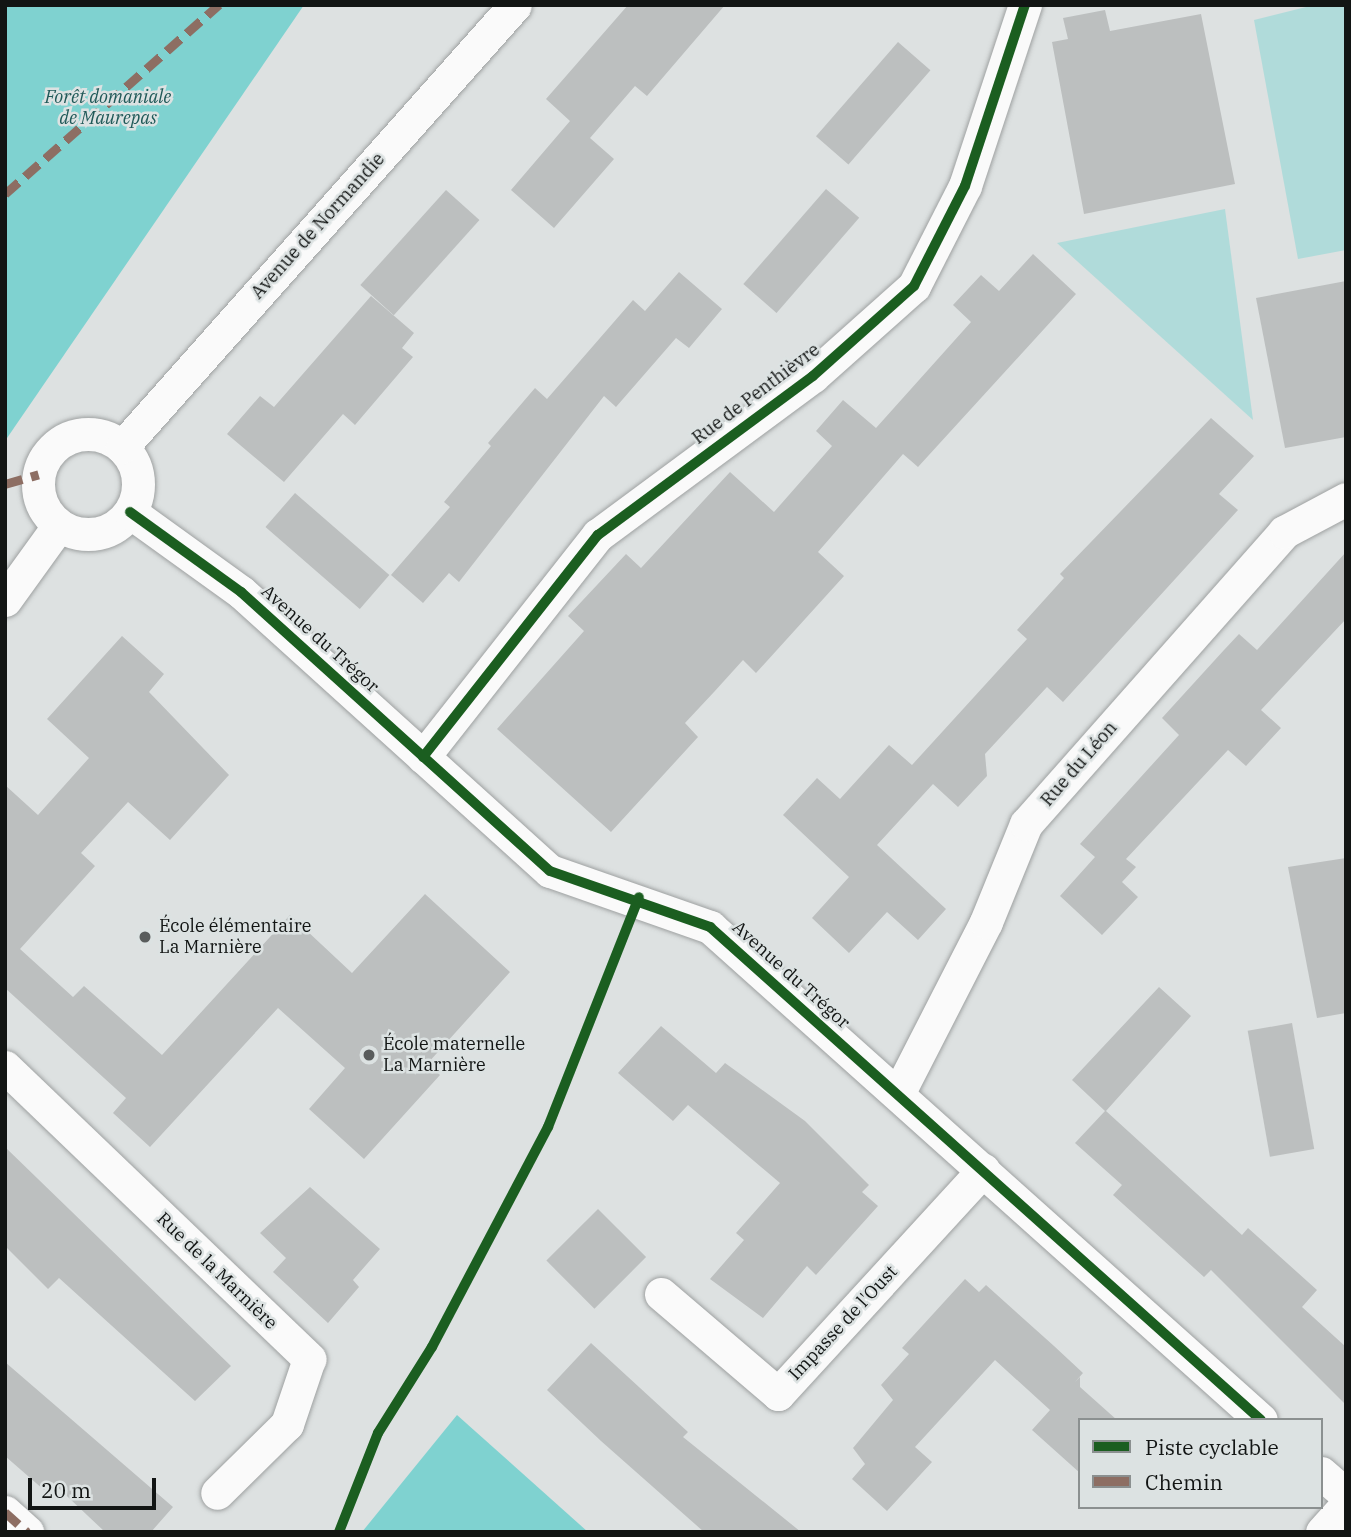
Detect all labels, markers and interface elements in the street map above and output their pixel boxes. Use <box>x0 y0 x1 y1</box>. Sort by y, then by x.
park label: Forêt domaniale de Maurepas <box>45 87 171 130</box>
street label: Avenue de Normandie <box>247 149 389 303</box>
street label: Rue de Penthièvre <box>688 339 824 449</box>
street label: Avenue du Trégor <box>257 581 383 697</box>
street label: Rue du Léon <box>1036 717 1122 811</box>
place label: École élémentaire La Marnière <box>159 916 311 958</box>
street label: Avenue du Trégor <box>728 917 854 1033</box>
marker: École élémentaire La Marnière <box>137 929 153 945</box>
place label: École maternelle La Marnière <box>383 1034 525 1076</box>
marker: École maternelle La Marnière <box>361 1047 377 1063</box>
street label: Rue de la Marnière <box>152 1208 282 1334</box>
street label: Impasse de l'Oust <box>784 1261 902 1385</box>
legend <box>1078 1418 1323 1509</box>
text: Piste cyclable <box>1145 1433 1279 1461</box>
scale bar <box>32 1464 159 1508</box>
text: Chemin <box>1145 1468 1223 1496</box>
text: 20 m <box>41 1476 91 1504</box>

